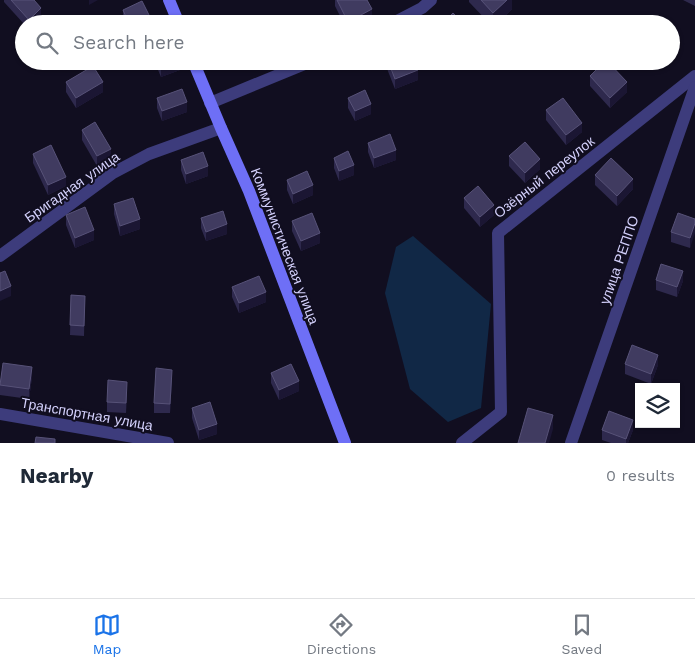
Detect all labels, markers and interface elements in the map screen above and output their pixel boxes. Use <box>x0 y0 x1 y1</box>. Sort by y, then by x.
search box <box>15 15 680 70</box>
icon: search <box>33 29 61 57</box>
text: Search here <box>73 31 184 54</box>
street label: Озёрный переулок <box>491 132 598 221</box>
street label: Бригадная улица <box>22 148 123 226</box>
street label: Коммунистическая улица <box>248 166 322 327</box>
street label: улица РЕППО <box>596 213 642 307</box>
map controls <box>635 383 680 428</box>
button: layers <box>635 383 680 428</box>
street label: Транспортная улица <box>20 395 154 434</box>
text: Nearby <box>20 463 93 488</box>
text: 0 results <box>606 466 675 485</box>
tab: Map <box>93 611 121 657</box>
tab: Directions <box>307 611 376 657</box>
tab: Saved <box>562 611 602 657</box>

